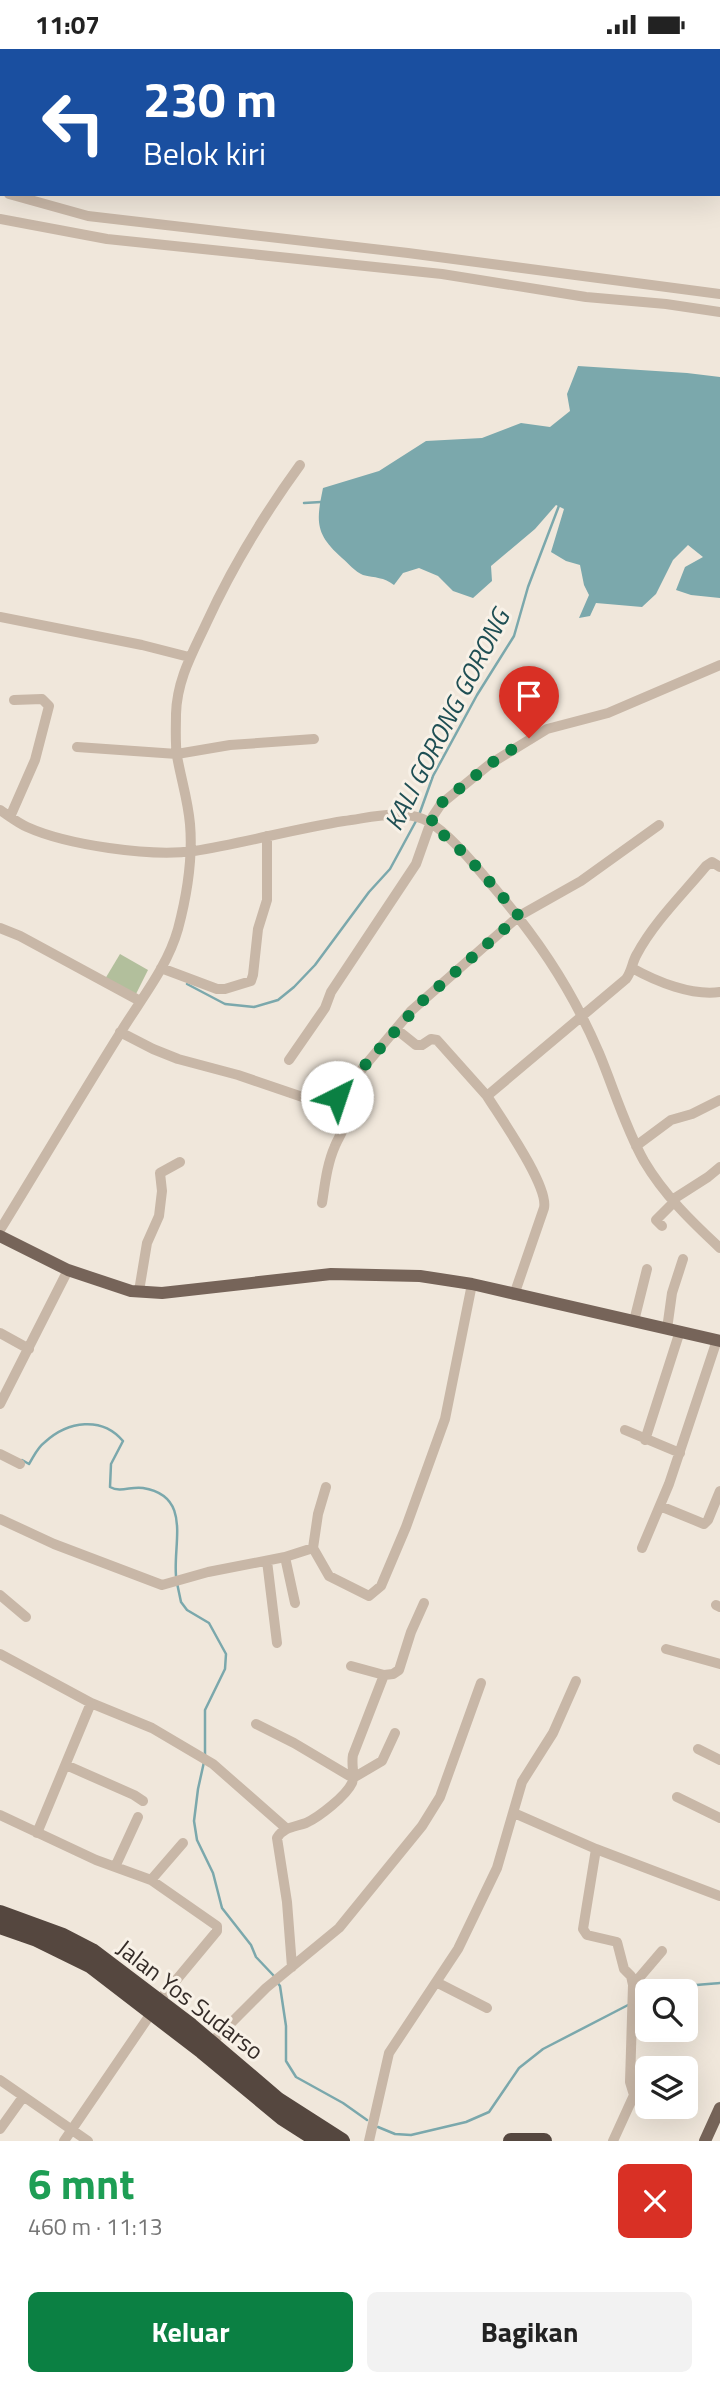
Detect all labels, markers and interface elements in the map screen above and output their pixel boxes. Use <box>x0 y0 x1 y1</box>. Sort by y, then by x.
text: 11:07 <box>35 5 100 44</box>
text: 230 m <box>143 61 277 136</box>
icon: left <box>28 77 119 168</box>
text: Belok kiri <box>143 129 266 177</box>
water label: KALI GORONG GORONG <box>374 600 521 837</box>
pin <box>499 666 559 738</box>
icon: arrive <box>510 677 548 715</box>
position arrow <box>300 1060 374 1134</box>
street label: Jalan Yos Sudarso <box>110 1930 272 2068</box>
map controls <box>635 1979 698 2119</box>
button: search <box>635 1979 698 2042</box>
button: layers <box>635 2056 698 2119</box>
text: 6 mnt <box>28 2151 135 2215</box>
button: close <box>618 2164 692 2238</box>
text: 460 m · 11:13 <box>28 2209 163 2244</box>
button: Keluar <box>28 2292 353 2372</box>
button: Bagikan <box>367 2292 692 2372</box>

